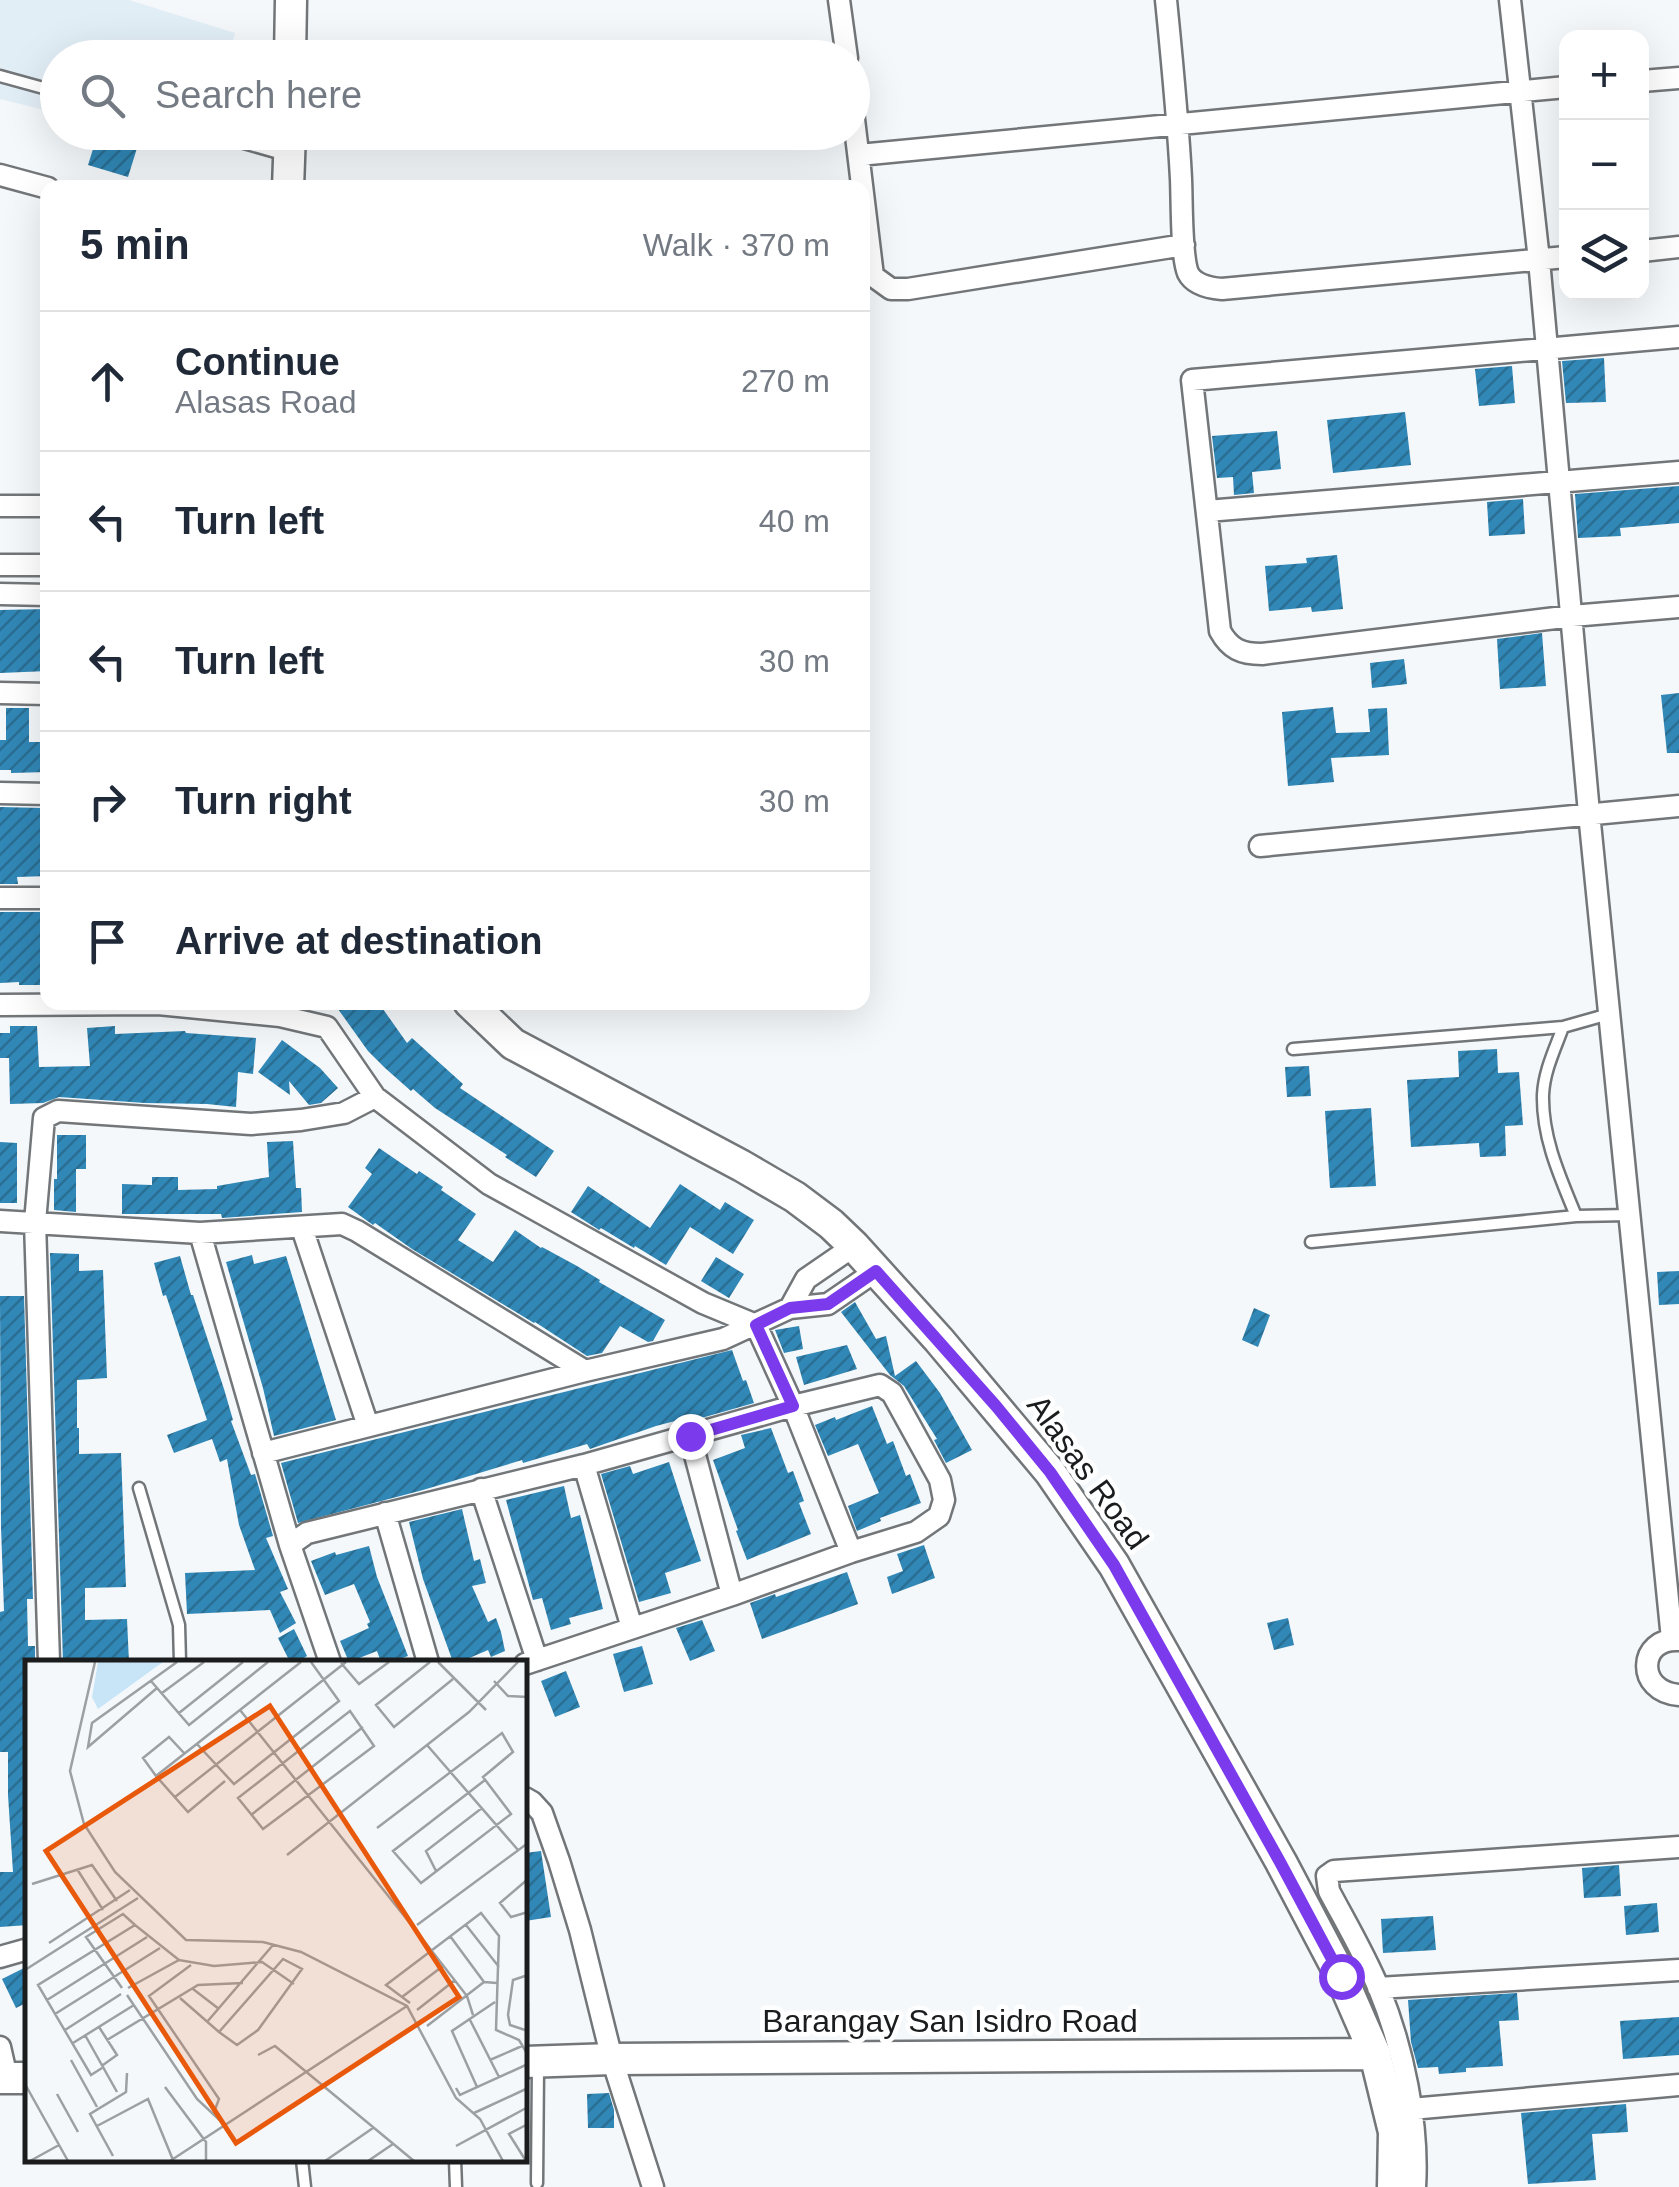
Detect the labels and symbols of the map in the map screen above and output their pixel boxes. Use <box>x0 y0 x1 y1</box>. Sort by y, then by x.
street label: Alasas Road <box>1020 1388 1156 1556</box>
route end <box>668 1414 714 1460</box>
inset map <box>25 1660 528 2162</box>
route start <box>1319 1954 1365 2000</box>
street label: Barangay San Isidro Road <box>762 2003 1138 2039</box>

